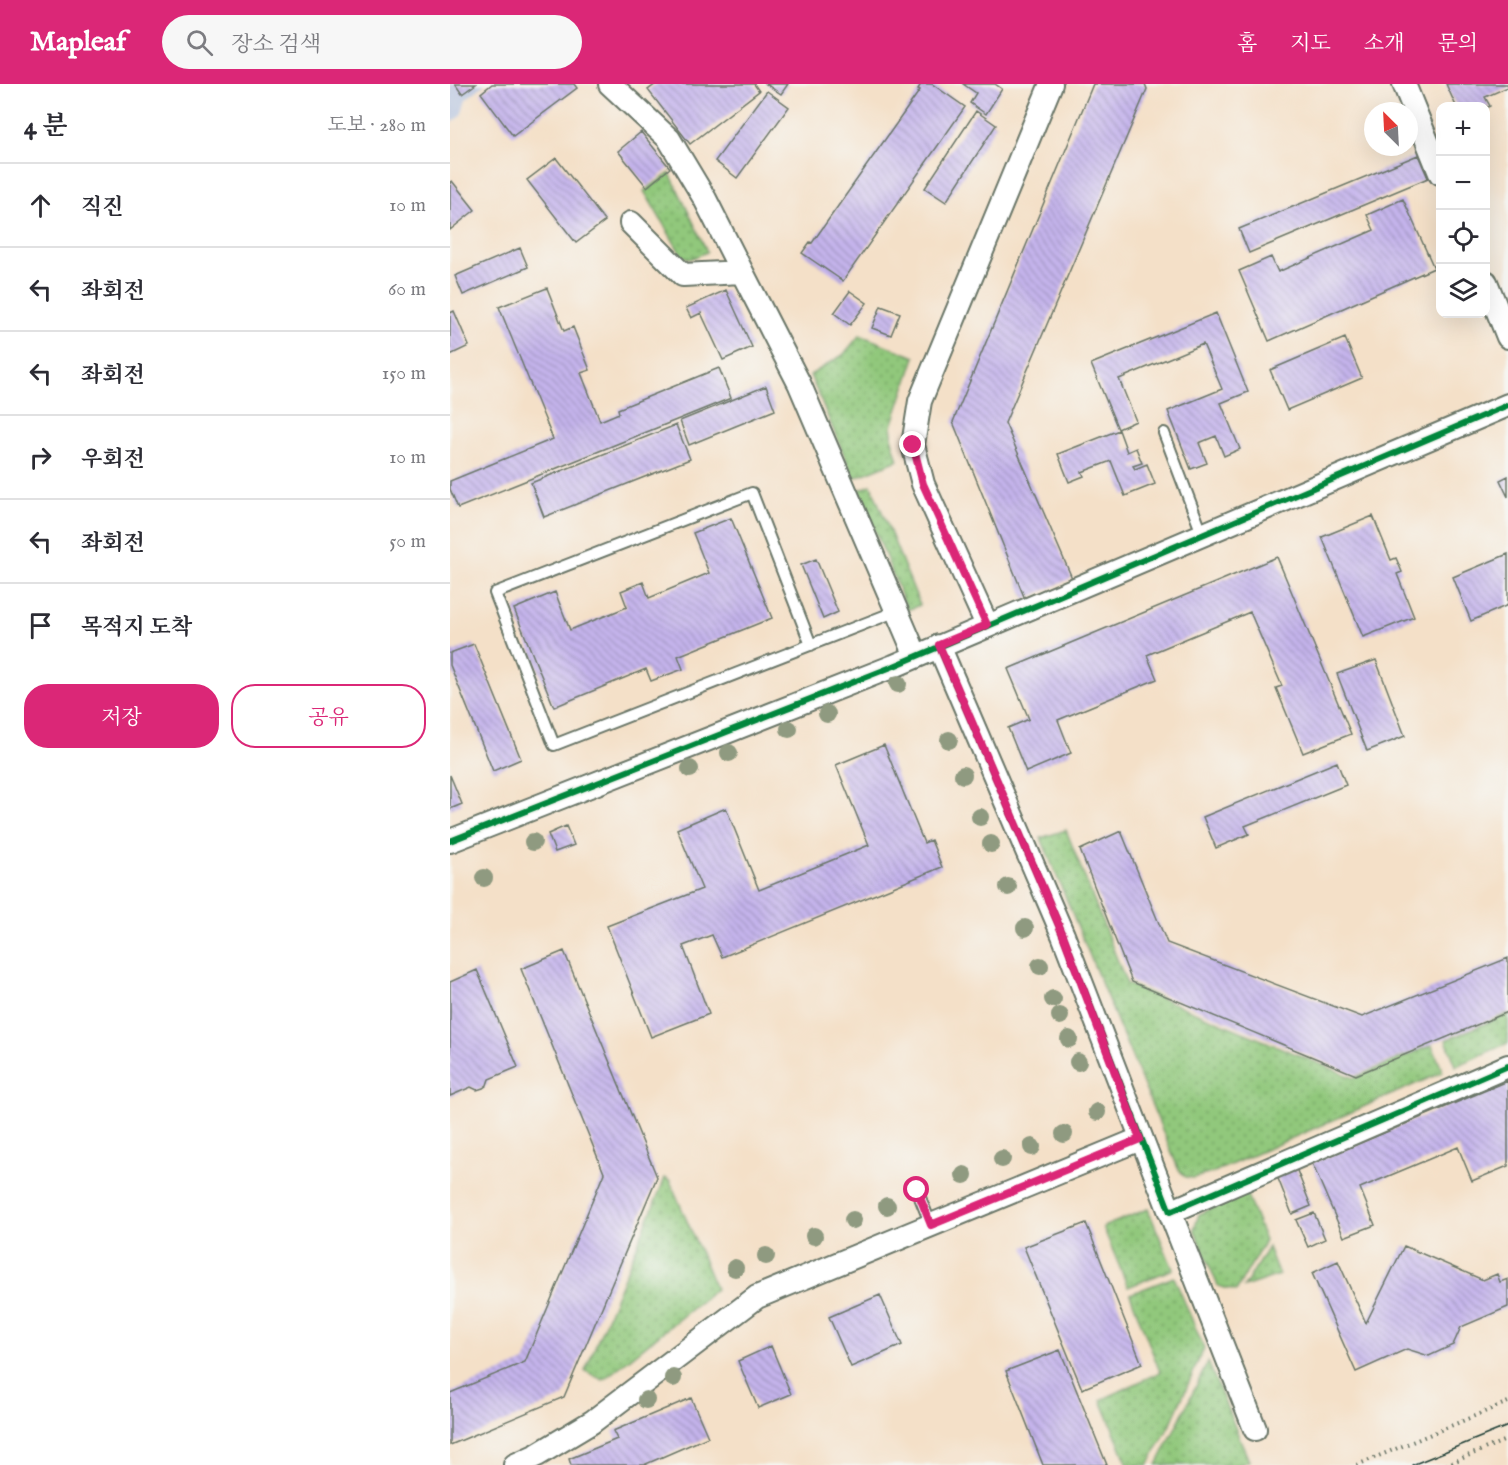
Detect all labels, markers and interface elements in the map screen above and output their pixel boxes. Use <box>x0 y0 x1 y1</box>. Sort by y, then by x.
search box <box>162 15 582 69</box>
text: Mapleaf <box>30 25 126 60</box>
icon: search <box>183 26 216 59</box>
text: 장소 검색 <box>231 31 321 59</box>
text: 홈 <box>1237 31 1257 58</box>
text: 지도 <box>1290 31 1331 58</box>
text: 소개 <box>1364 31 1404 58</box>
text: 문의 <box>1437 31 1478 58</box>
north arrow <box>1364 102 1418 156</box>
map controls <box>1436 102 1490 318</box>
button: + <box>1436 102 1490 156</box>
text: 4 분 <box>24 110 68 143</box>
text: 도보 · 280 m <box>327 113 426 138</box>
button: − <box>1436 156 1490 210</box>
icon: ahead <box>24 189 57 222</box>
text: 10 m <box>389 193 426 218</box>
text: 직진 <box>81 194 124 222</box>
button: locate <box>1436 210 1490 264</box>
button: layers <box>1436 264 1490 318</box>
icon: left <box>24 273 57 306</box>
text: 60 m <box>388 277 426 302</box>
text: 좌회전 <box>81 278 145 306</box>
icon: left <box>24 357 57 390</box>
text: 150 m <box>382 361 426 386</box>
text: 좌회전 <box>81 362 145 390</box>
route end <box>899 431 925 457</box>
icon: right <box>24 441 57 474</box>
text: 10 m <box>389 445 426 470</box>
text: 우회전 <box>81 446 145 474</box>
icon: left <box>24 525 57 558</box>
text: 50 m <box>389 529 426 554</box>
text: 좌회전 <box>81 530 145 558</box>
icon: arrive <box>24 609 57 642</box>
text: 목적지 도착 <box>81 614 192 642</box>
button: 저장 <box>24 684 219 748</box>
button: 공유 <box>231 684 426 748</box>
route start <box>903 1176 929 1202</box>

